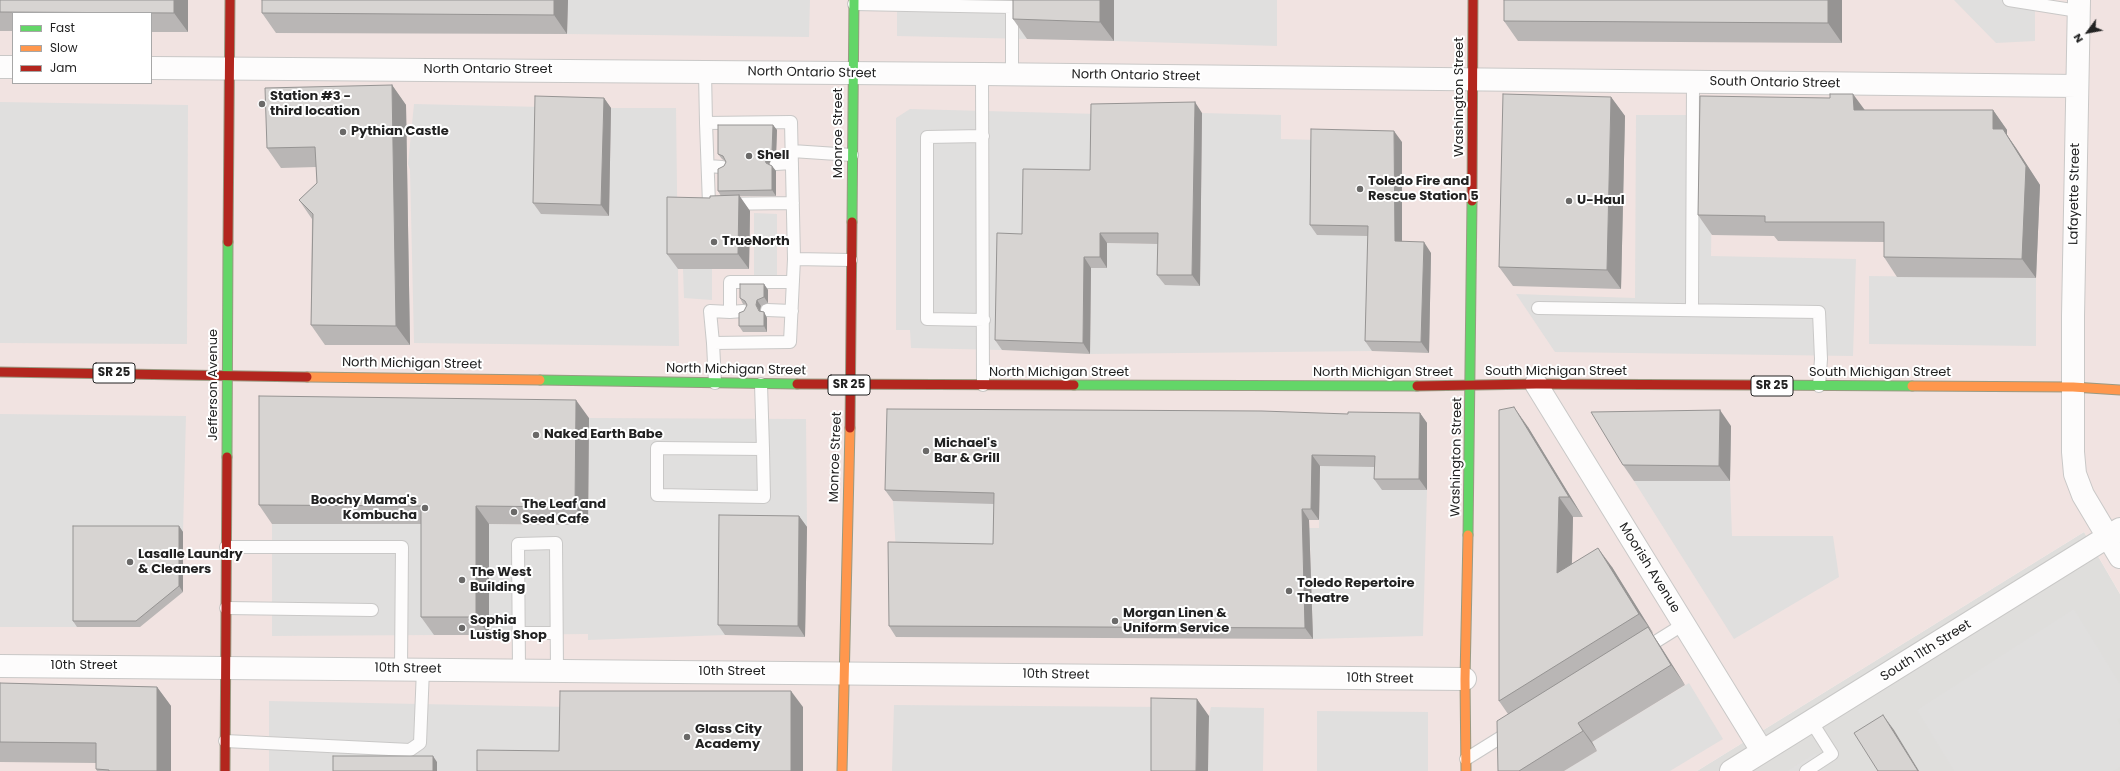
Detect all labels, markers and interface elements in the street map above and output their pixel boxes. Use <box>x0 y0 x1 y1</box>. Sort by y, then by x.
legend <box>12 12 152 84</box>
north arrow <box>2068 12 2108 52</box>
text: Fast <box>50 19 75 36</box>
text: N <box>2069 31 2087 46</box>
street label: Washington Street <box>1452 37 1468 157</box>
text: Slow <box>50 39 78 56</box>
text: Jam <box>50 59 77 76</box>
street label: North Ontario Street <box>424 62 552 78</box>
street label: North Ontario Street <box>747 64 877 82</box>
street label: North Ontario Street <box>1071 67 1201 85</box>
street label: South Ontario Street <box>1709 74 1841 92</box>
street label: Monroe Street <box>831 88 847 178</box>
place label: Station #3 - third location <box>270 89 360 120</box>
marker: Station #3 - third location <box>257 99 267 109</box>
place label: Pythian Castle <box>351 124 449 140</box>
marker: Pythian Castle <box>338 127 348 137</box>
street label: Lafayette Street <box>2066 143 2084 245</box>
place label: Shell <box>757 148 789 164</box>
marker: Shell <box>744 151 754 161</box>
place label: Toledo Fire and Rescue Station 5 <box>1368 174 1479 205</box>
marker: Toledo Fire and Rescue Station 5 <box>1355 184 1365 194</box>
place label: U-Haul <box>1577 193 1625 209</box>
marker: U-Haul <box>1564 196 1574 206</box>
place label: TrueNorth <box>722 234 790 250</box>
marker: TrueNorth <box>709 237 719 247</box>
street label: Jefferson Avenue <box>206 329 222 441</box>
street label: North Michigan Street <box>342 355 482 373</box>
street label: North Michigan Street <box>666 361 806 379</box>
road number: SR 25 <box>93 363 135 383</box>
street label: South Michigan Street <box>1485 364 1627 380</box>
street label: North Michigan Street <box>989 365 1129 381</box>
street label: North Michigan Street <box>1313 365 1453 381</box>
street label: South Michigan Street <box>1809 365 1951 381</box>
road number: SR 25 <box>828 375 870 395</box>
road number: SR 25 <box>1751 376 1793 396</box>
street label: Washington Street <box>1448 397 1466 517</box>
street label: Monroe Street <box>827 411 845 503</box>
place label: Naked Earth Babe <box>544 427 663 443</box>
marker: Naked Earth Babe <box>531 430 541 440</box>
place label: Michael's Bar & Grill <box>934 436 1000 467</box>
marker: Michael's Bar & Grill <box>921 446 931 456</box>
place label: Boochy Mama's Kombucha <box>311 493 417 524</box>
place label: The Leaf and Seed Cafe <box>522 497 606 528</box>
marker: Boochy Mama's Kombucha <box>420 503 430 513</box>
marker: The Leaf and Seed Cafe <box>509 507 519 517</box>
street label: Moorish Avenue <box>1615 520 1683 616</box>
place label: Lasalle Laundry & Cleaners <box>138 547 243 578</box>
marker: Lasalle Laundry & Cleaners <box>125 557 135 567</box>
place label: The West Building <box>470 565 531 596</box>
marker: The West Building <box>457 575 467 585</box>
place label: Toledo Repertoire Theatre <box>1297 576 1415 607</box>
marker: Toledo Repertoire Theatre <box>1284 586 1294 596</box>
place label: Morgan Linen & Uniform Service <box>1123 606 1229 637</box>
place label: Sophia Lustig Shop <box>470 613 547 644</box>
marker: Morgan Linen & Uniform Service <box>1110 616 1120 626</box>
street label: South 11th Street <box>1878 617 1974 685</box>
marker: Sophia Lustig Shop <box>457 623 467 633</box>
street label: 10th Street <box>51 658 117 674</box>
street label: 10th Street <box>374 661 442 677</box>
street label: 10th Street <box>699 664 765 680</box>
street label: 10th Street <box>1022 667 1090 683</box>
street label: 10th Street <box>1346 671 1414 687</box>
place label: Glass City Academy <box>695 722 762 753</box>
marker: Glass City Academy <box>682 732 692 742</box>

